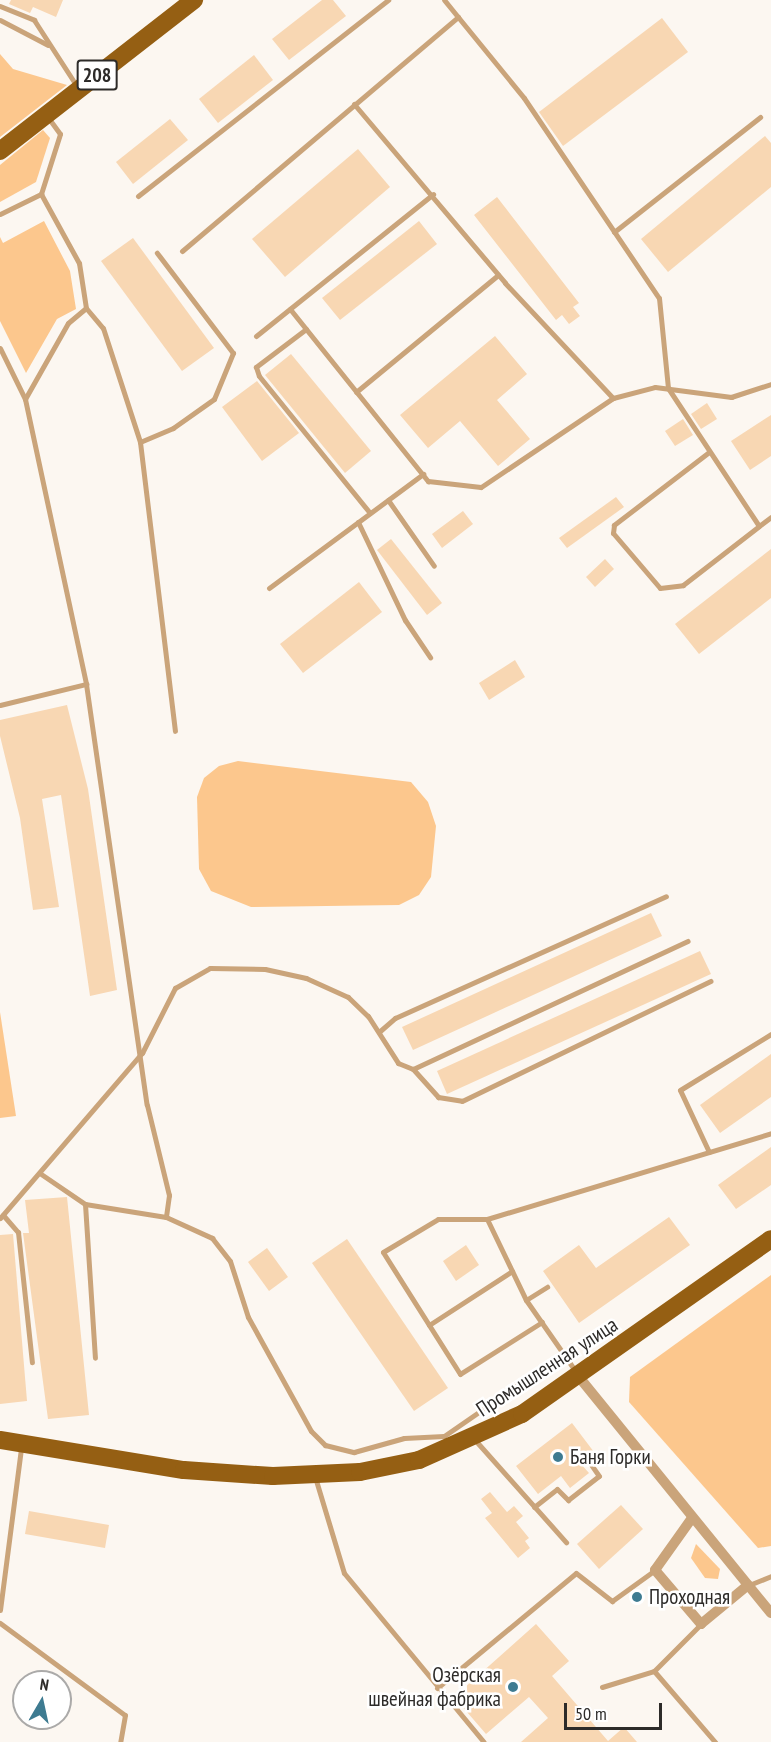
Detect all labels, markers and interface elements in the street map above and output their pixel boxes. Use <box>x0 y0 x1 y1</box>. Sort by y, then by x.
road number: 208 <box>76 58 118 92</box>
street label: Промышленная улица <box>472 1312 622 1422</box>
place label: Баня Горки <box>570 1444 651 1470</box>
marker: Баня Горки <box>551 1450 565 1464</box>
place label: Проходная <box>649 1584 730 1610</box>
marker: Проходная <box>630 1590 644 1604</box>
place label: Озёрская швейная фабрика <box>368 1662 501 1712</box>
north arrow <box>12 1670 72 1730</box>
text: N <box>39 1674 50 1695</box>
marker: Озёрская швейная фабрика <box>506 1680 520 1694</box>
scale bar <box>567 1691 664 1729</box>
text: 50 m <box>575 1702 607 1725</box>

